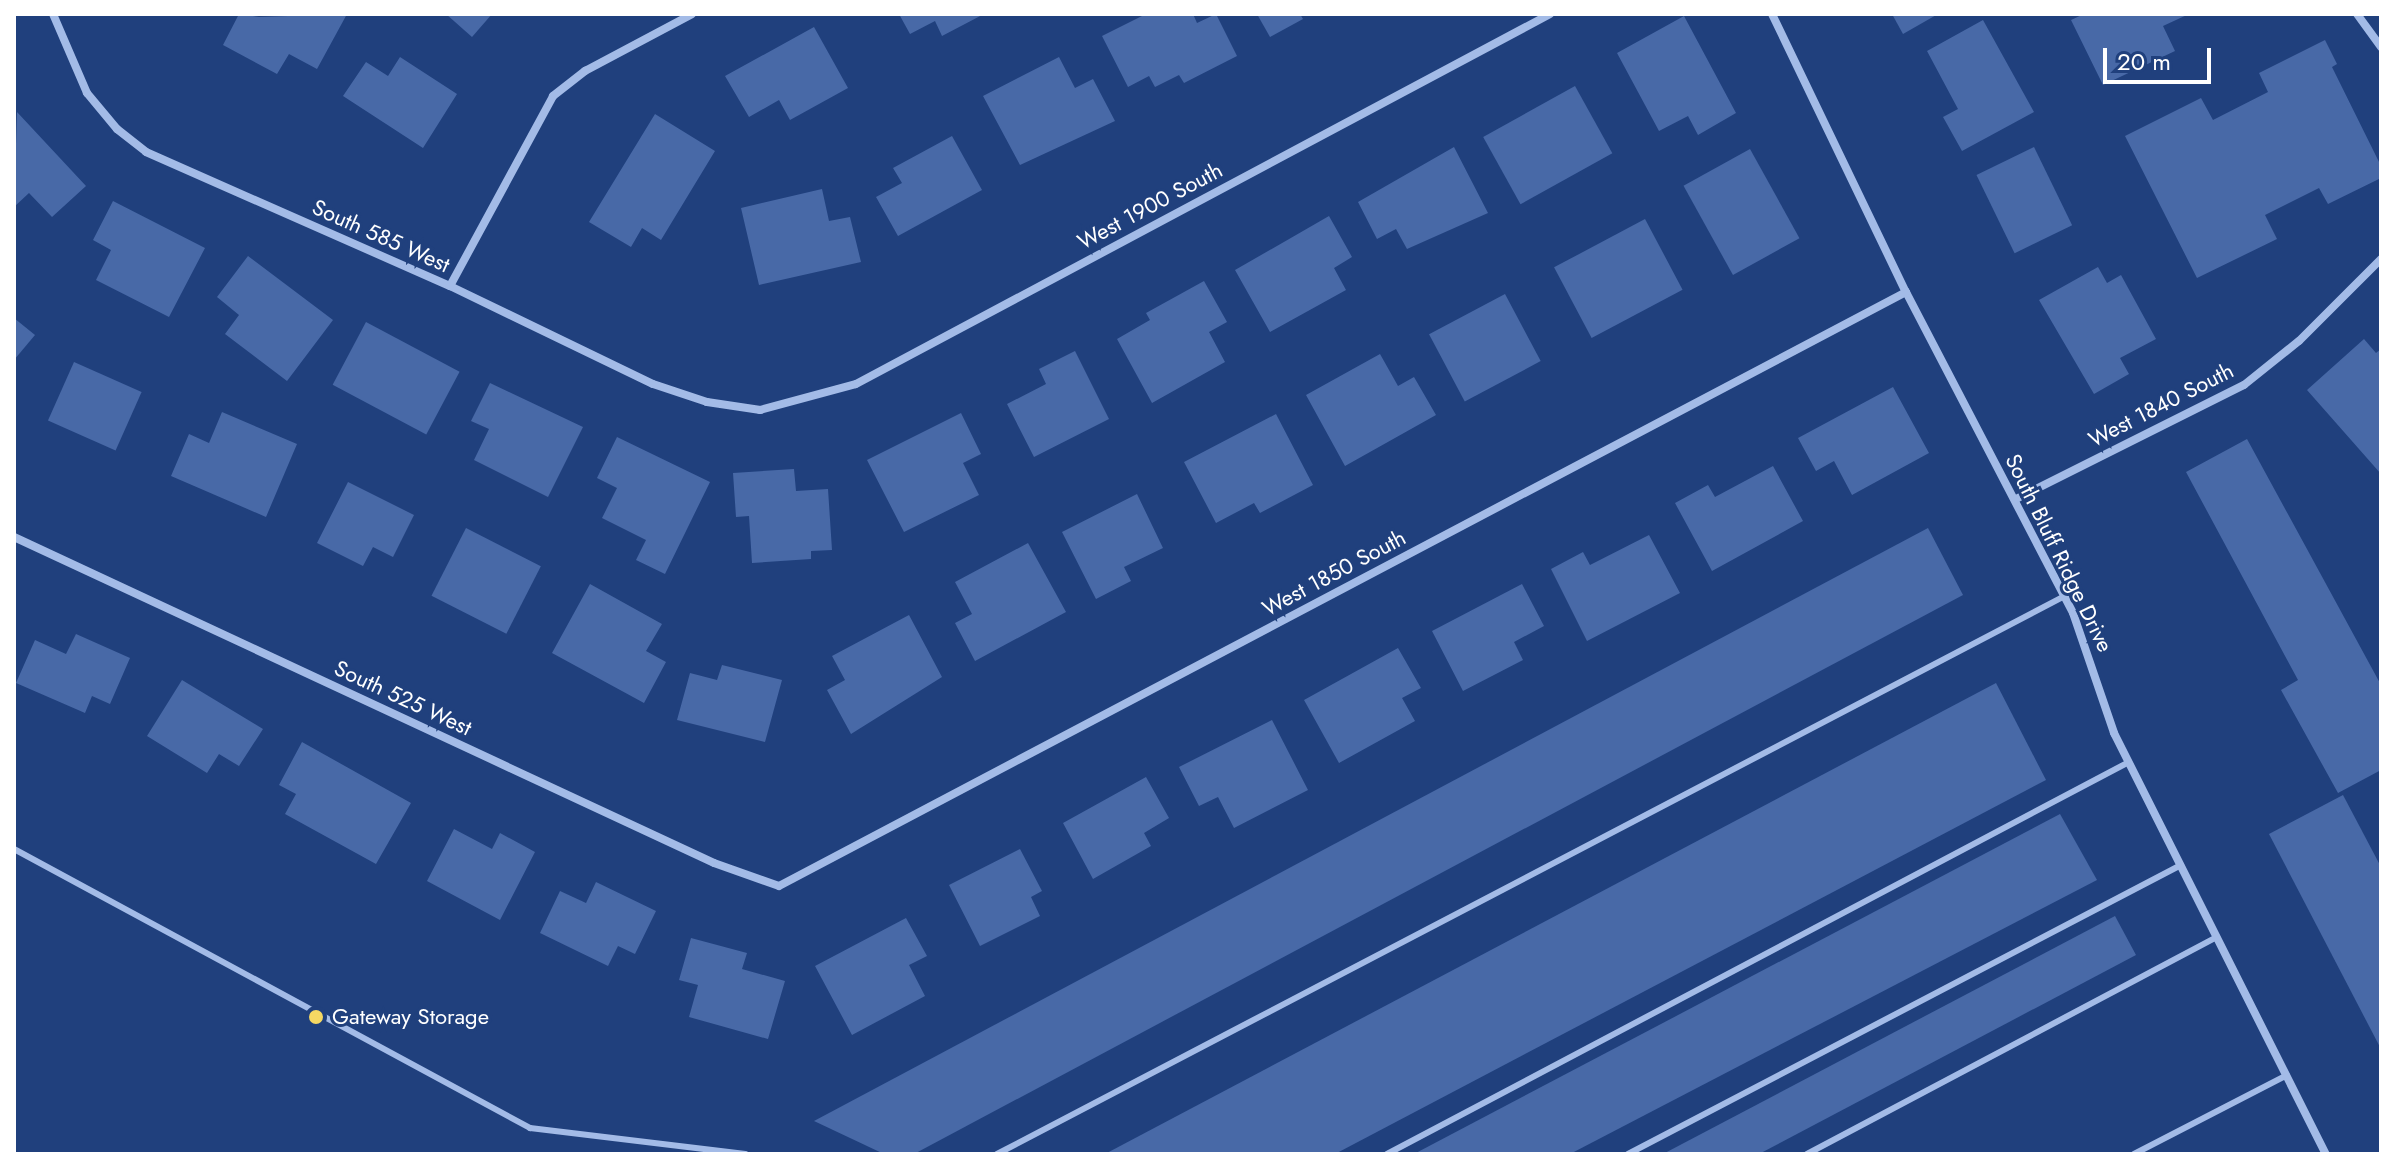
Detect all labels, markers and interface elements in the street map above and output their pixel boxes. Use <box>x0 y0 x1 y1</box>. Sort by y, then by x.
scale bar <box>2107 32 2215 82</box>
text: 20 m <box>2117 44 2171 79</box>
street label: West 1900 South <box>1073 157 1227 255</box>
street label: South 585 West <box>308 194 454 278</box>
street label: West 1840 South <box>2084 357 2238 453</box>
street label: South Bluff Ridge Drive <box>2000 450 2118 656</box>
street label: West 1850 South <box>1258 524 1410 622</box>
street label: South 525 West <box>330 655 476 741</box>
place label: Gateway Storage <box>332 1004 489 1030</box>
marker: Gateway Storage <box>307 1008 325 1026</box>

